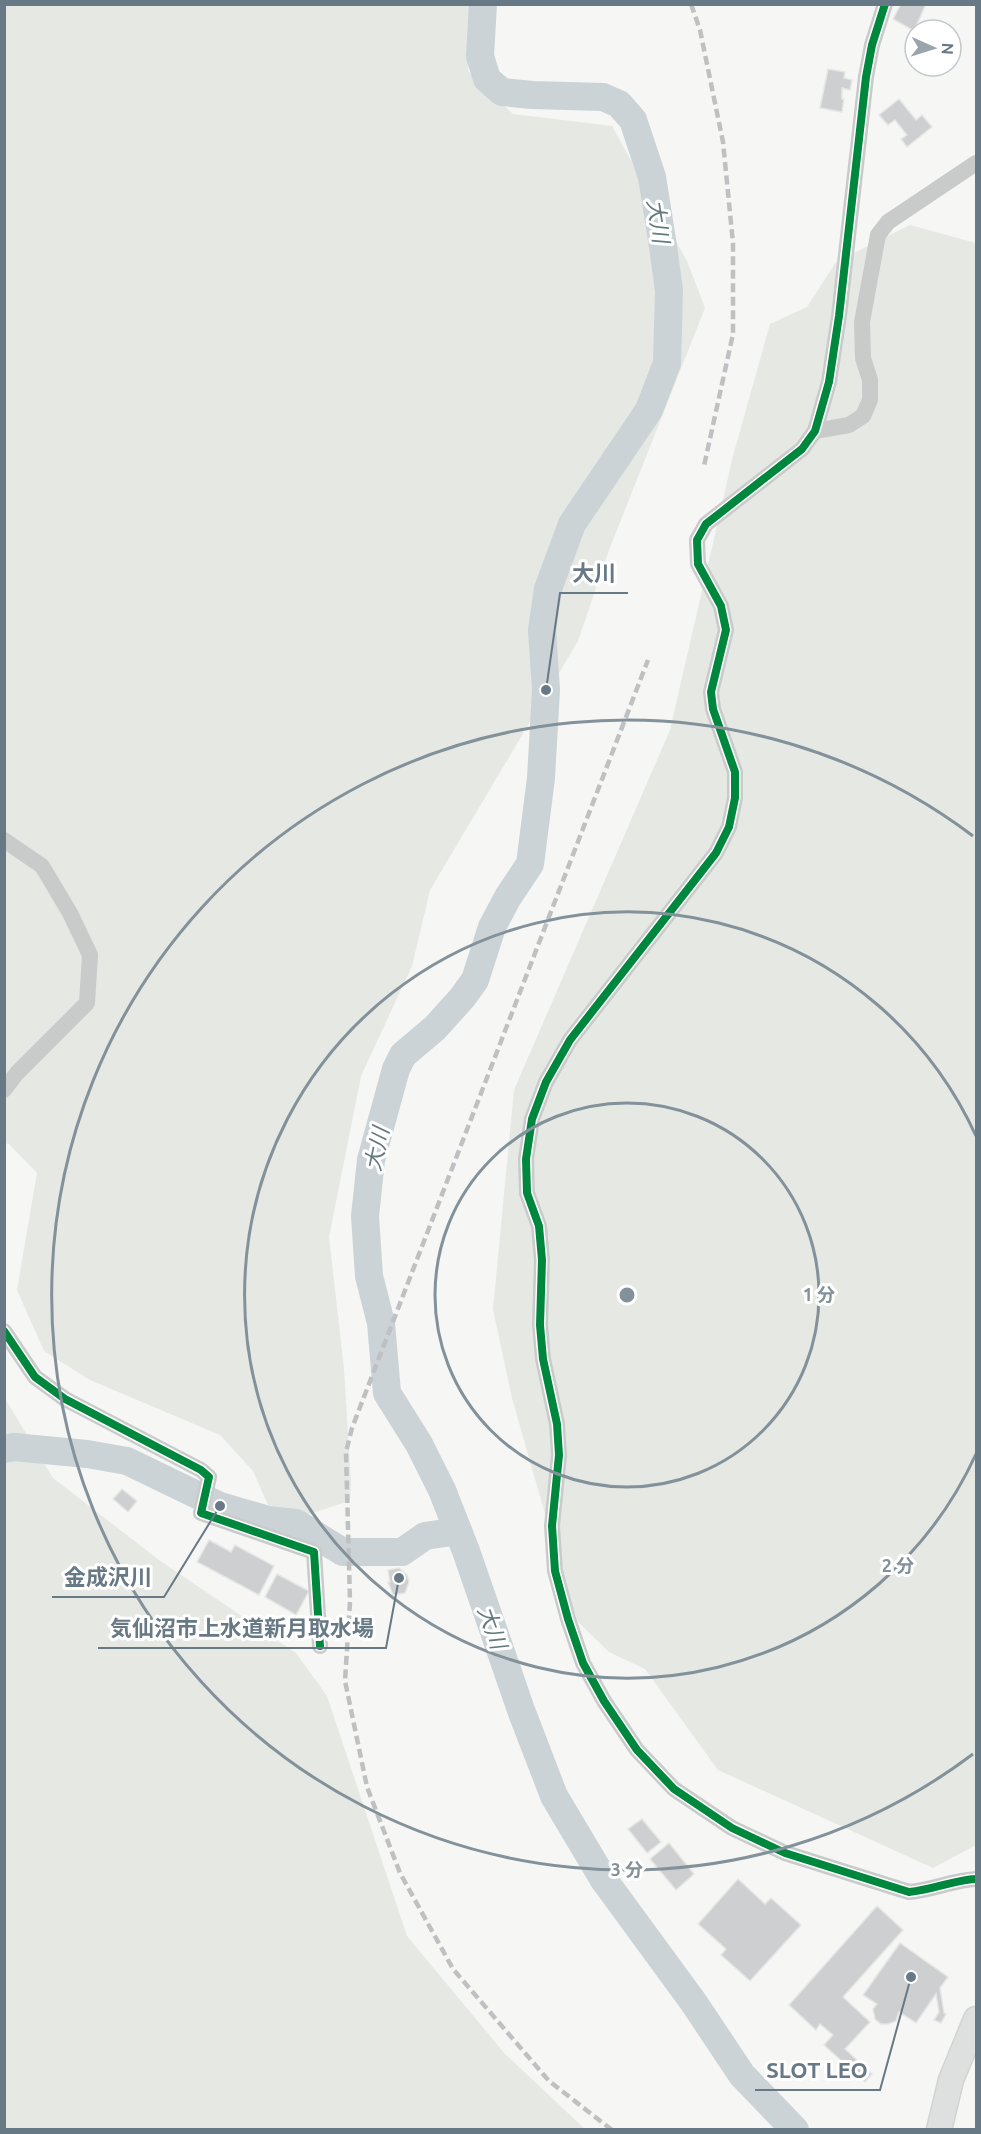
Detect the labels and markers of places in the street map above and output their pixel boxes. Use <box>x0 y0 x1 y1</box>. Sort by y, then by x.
callout: 大川 <box>560 553 628 593</box>
centre of rings <box>617 1285 637 1305</box>
callout: 金成沢川 <box>52 1557 164 1597</box>
callout: 気仙沼市上水道新月取水場 <box>98 1608 386 1648</box>
callout: SLOT LEO <box>755 2050 880 2090</box>

